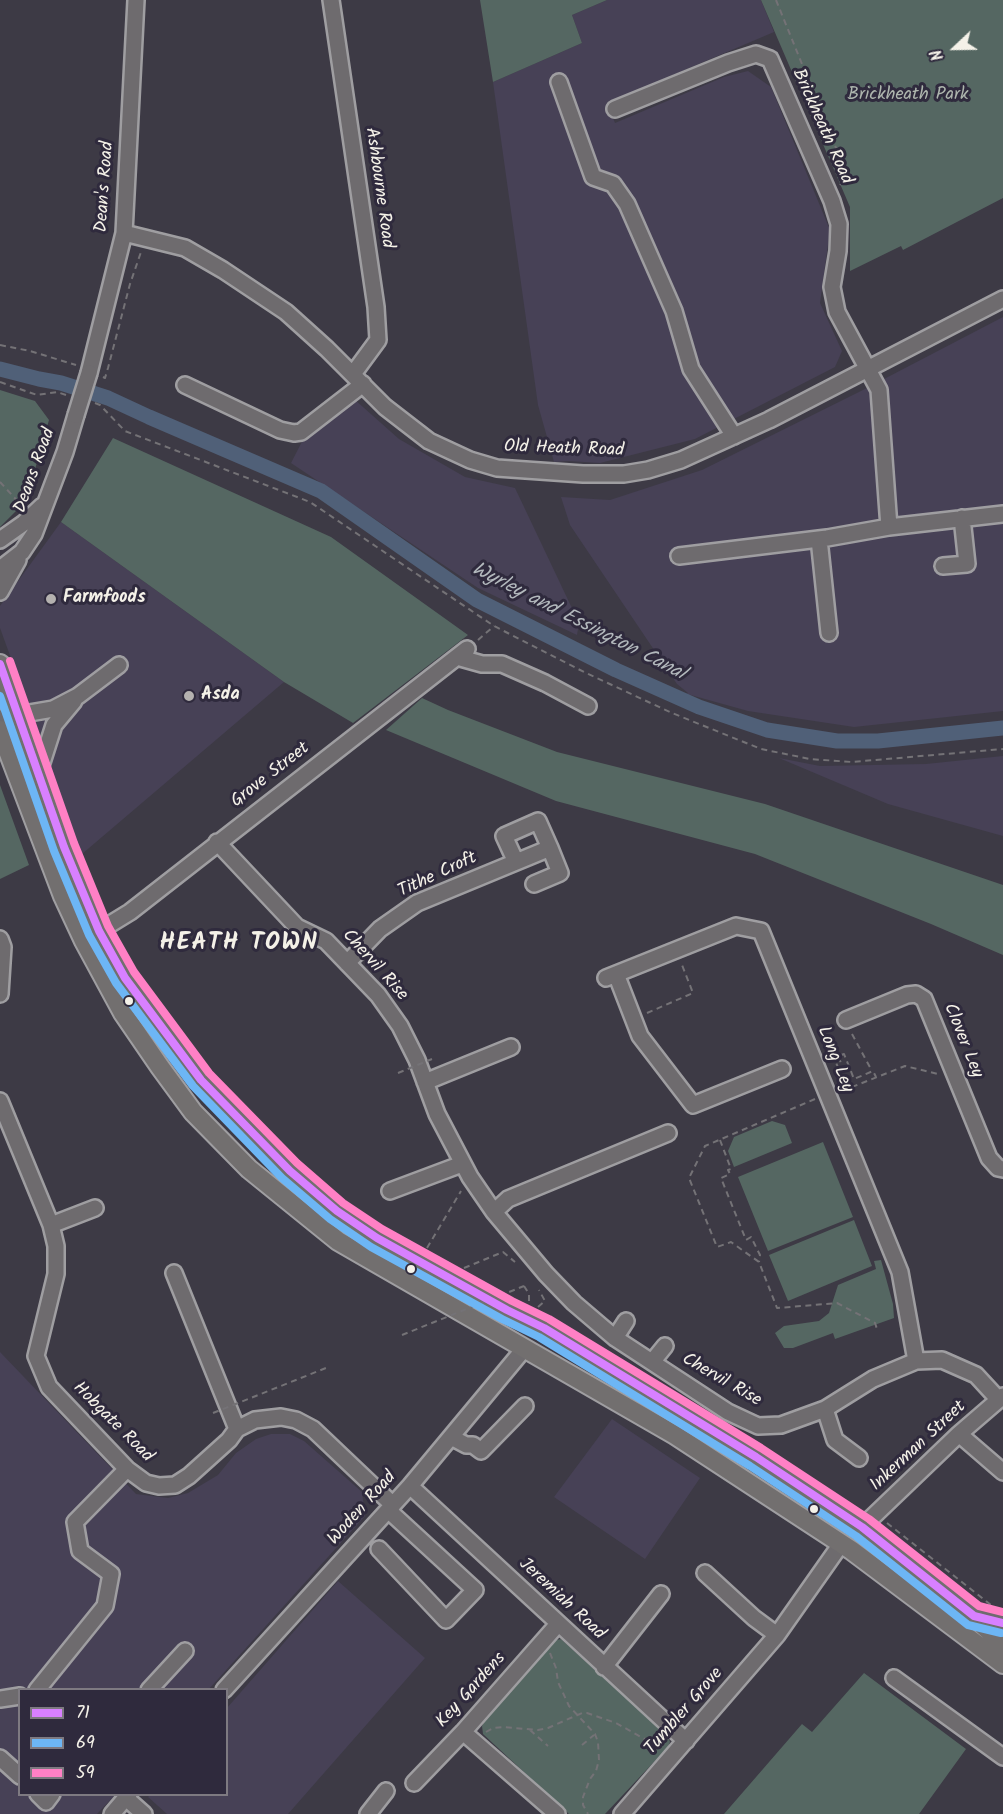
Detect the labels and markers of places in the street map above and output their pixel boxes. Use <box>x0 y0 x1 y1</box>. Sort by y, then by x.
place label: Farmfoods <box>63 588 146 610</box>
marker: Farmfoods <box>44 592 58 606</box>
place label: Asda <box>201 685 240 707</box>
marker: Asda <box>182 689 196 703</box>
unlabelled marker <box>123 995 135 1007</box>
unlabelled marker <box>405 1263 417 1275</box>
unlabelled marker <box>808 1503 820 1515</box>

